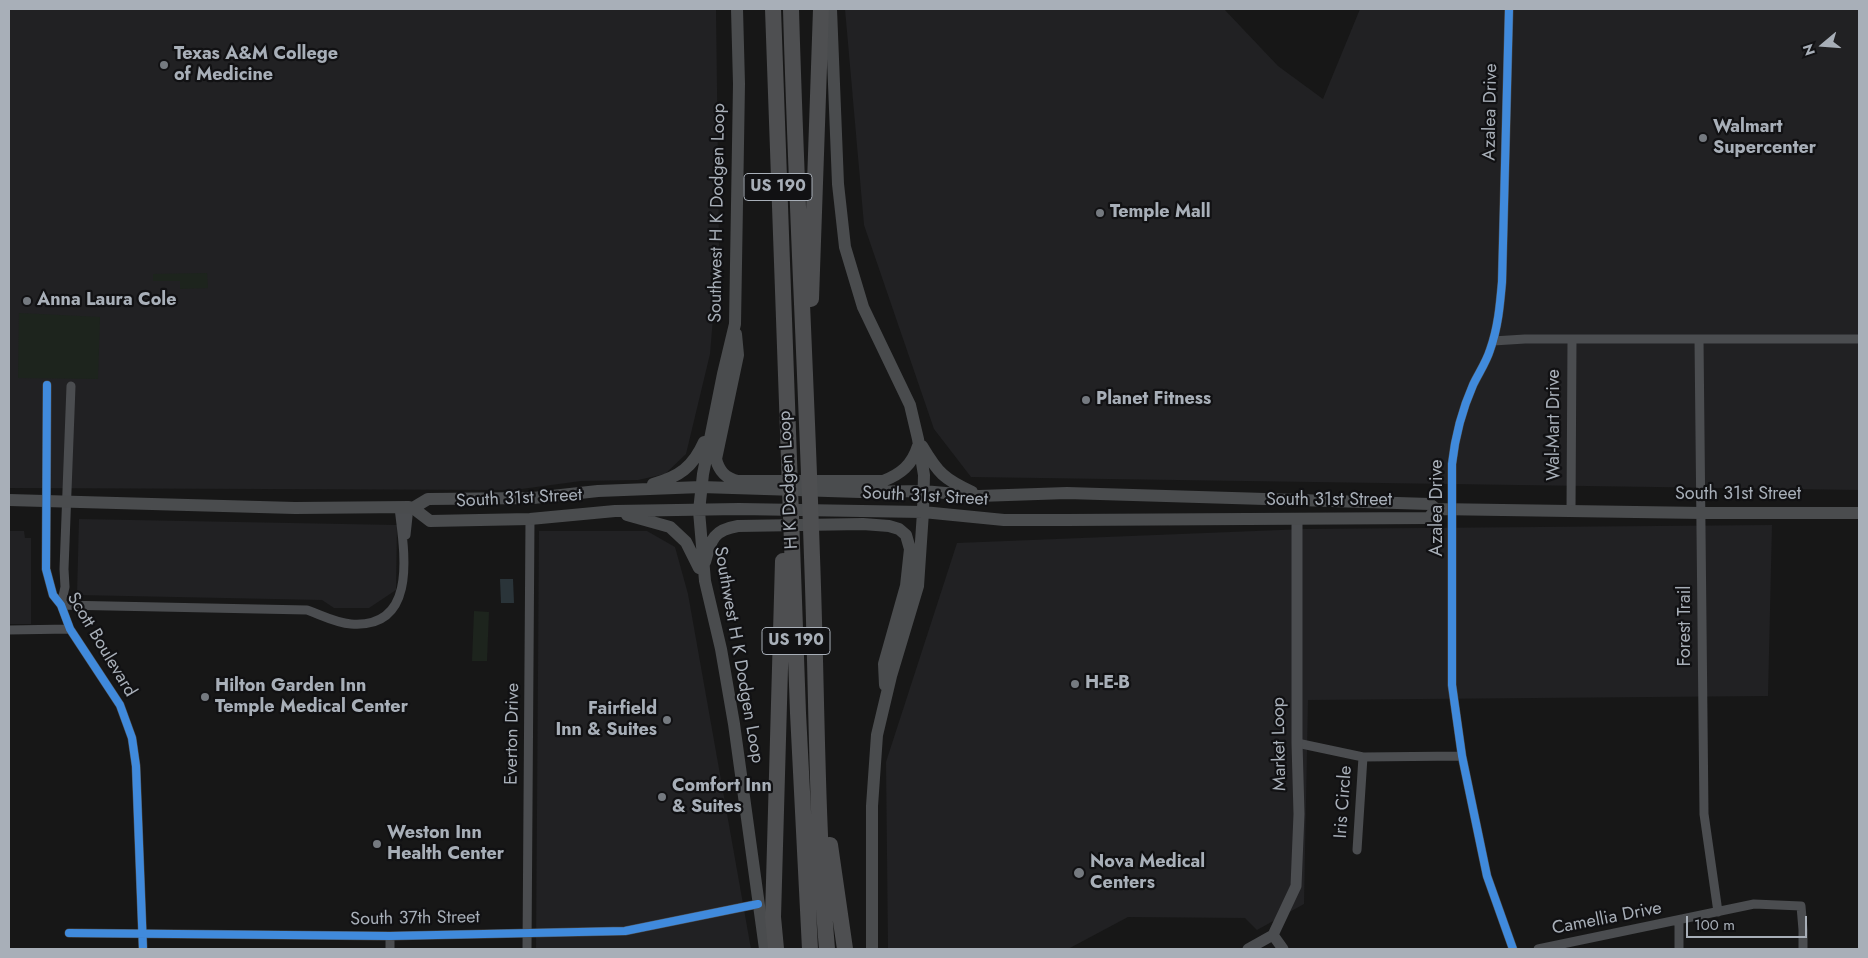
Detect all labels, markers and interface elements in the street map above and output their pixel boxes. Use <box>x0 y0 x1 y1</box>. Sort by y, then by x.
north arrow <box>1798 20 1848 70</box>
text: N <box>1798 41 1820 58</box>
place label: Texas A&M College of Medicine <box>174 44 338 86</box>
marker: Texas A&M College of Medicine <box>158 59 170 71</box>
street label: Azalea Drive <box>1479 63 1503 161</box>
street label: Southwest H K Dodgen Loop <box>705 103 731 323</box>
place label: Walmart Supercenter <box>1713 117 1816 160</box>
marker: Walmart Supercenter <box>1697 132 1709 144</box>
road number: US 190 <box>744 173 812 200</box>
place label: Temple Mall <box>1110 202 1211 224</box>
marker: Temple Mall <box>1094 207 1106 219</box>
place label: Anna Laura Cole <box>37 290 176 312</box>
marker: Anna Laura Cole <box>21 295 33 307</box>
street label: Wal-Mart Drive <box>1544 369 1566 481</box>
place label: Planet Fitness <box>1096 389 1211 411</box>
marker: Planet Fitness <box>1080 394 1092 406</box>
street label: H K Dodgen Loop <box>775 410 803 550</box>
street label: Azalea Drive <box>1427 459 1449 557</box>
street label: South 31st Street <box>861 483 989 511</box>
street label: South 31st Street <box>1675 484 1801 506</box>
street label: South 31st Street <box>455 485 583 513</box>
street label: South 31st Street <box>1266 490 1392 512</box>
street label: Southwest H K Dodgen Loop <box>708 545 768 765</box>
street label: Forest Trail <box>1675 585 1697 667</box>
street label: Scott Boulevard <box>61 589 141 701</box>
road number: US 190 <box>762 627 830 654</box>
place label: H-E-B <box>1085 673 1130 695</box>
place label: Hilton Garden Inn Temple Medical Center <box>215 676 408 719</box>
marker: H-E-B <box>1069 678 1081 690</box>
street label: Everton Drive <box>501 683 525 785</box>
marker: Hilton Garden Inn Temple Medical Center <box>199 691 211 703</box>
street label: Market Loop <box>1268 697 1292 791</box>
place label: Fairfield Inn & Suites <box>555 699 657 742</box>
marker: Fairfield Inn & Suites <box>661 714 673 726</box>
street label: Iris Circle <box>1331 765 1357 839</box>
place label: Comfort Inn & Suites <box>672 776 772 819</box>
marker: Comfort Inn & Suites <box>656 791 668 803</box>
place label: Weston Inn Health Center <box>387 823 504 866</box>
marker: Weston Inn Health Center <box>371 838 383 850</box>
place label: Nova Medical Centers <box>1090 852 1205 894</box>
marker: Nova Medical Centers <box>1072 866 1086 880</box>
street label: Camellia Drive <box>1550 898 1664 940</box>
scale bar <box>1688 906 1809 938</box>
street label: South 37th Street <box>350 907 480 931</box>
text: 100 m <box>1694 914 1735 936</box>

